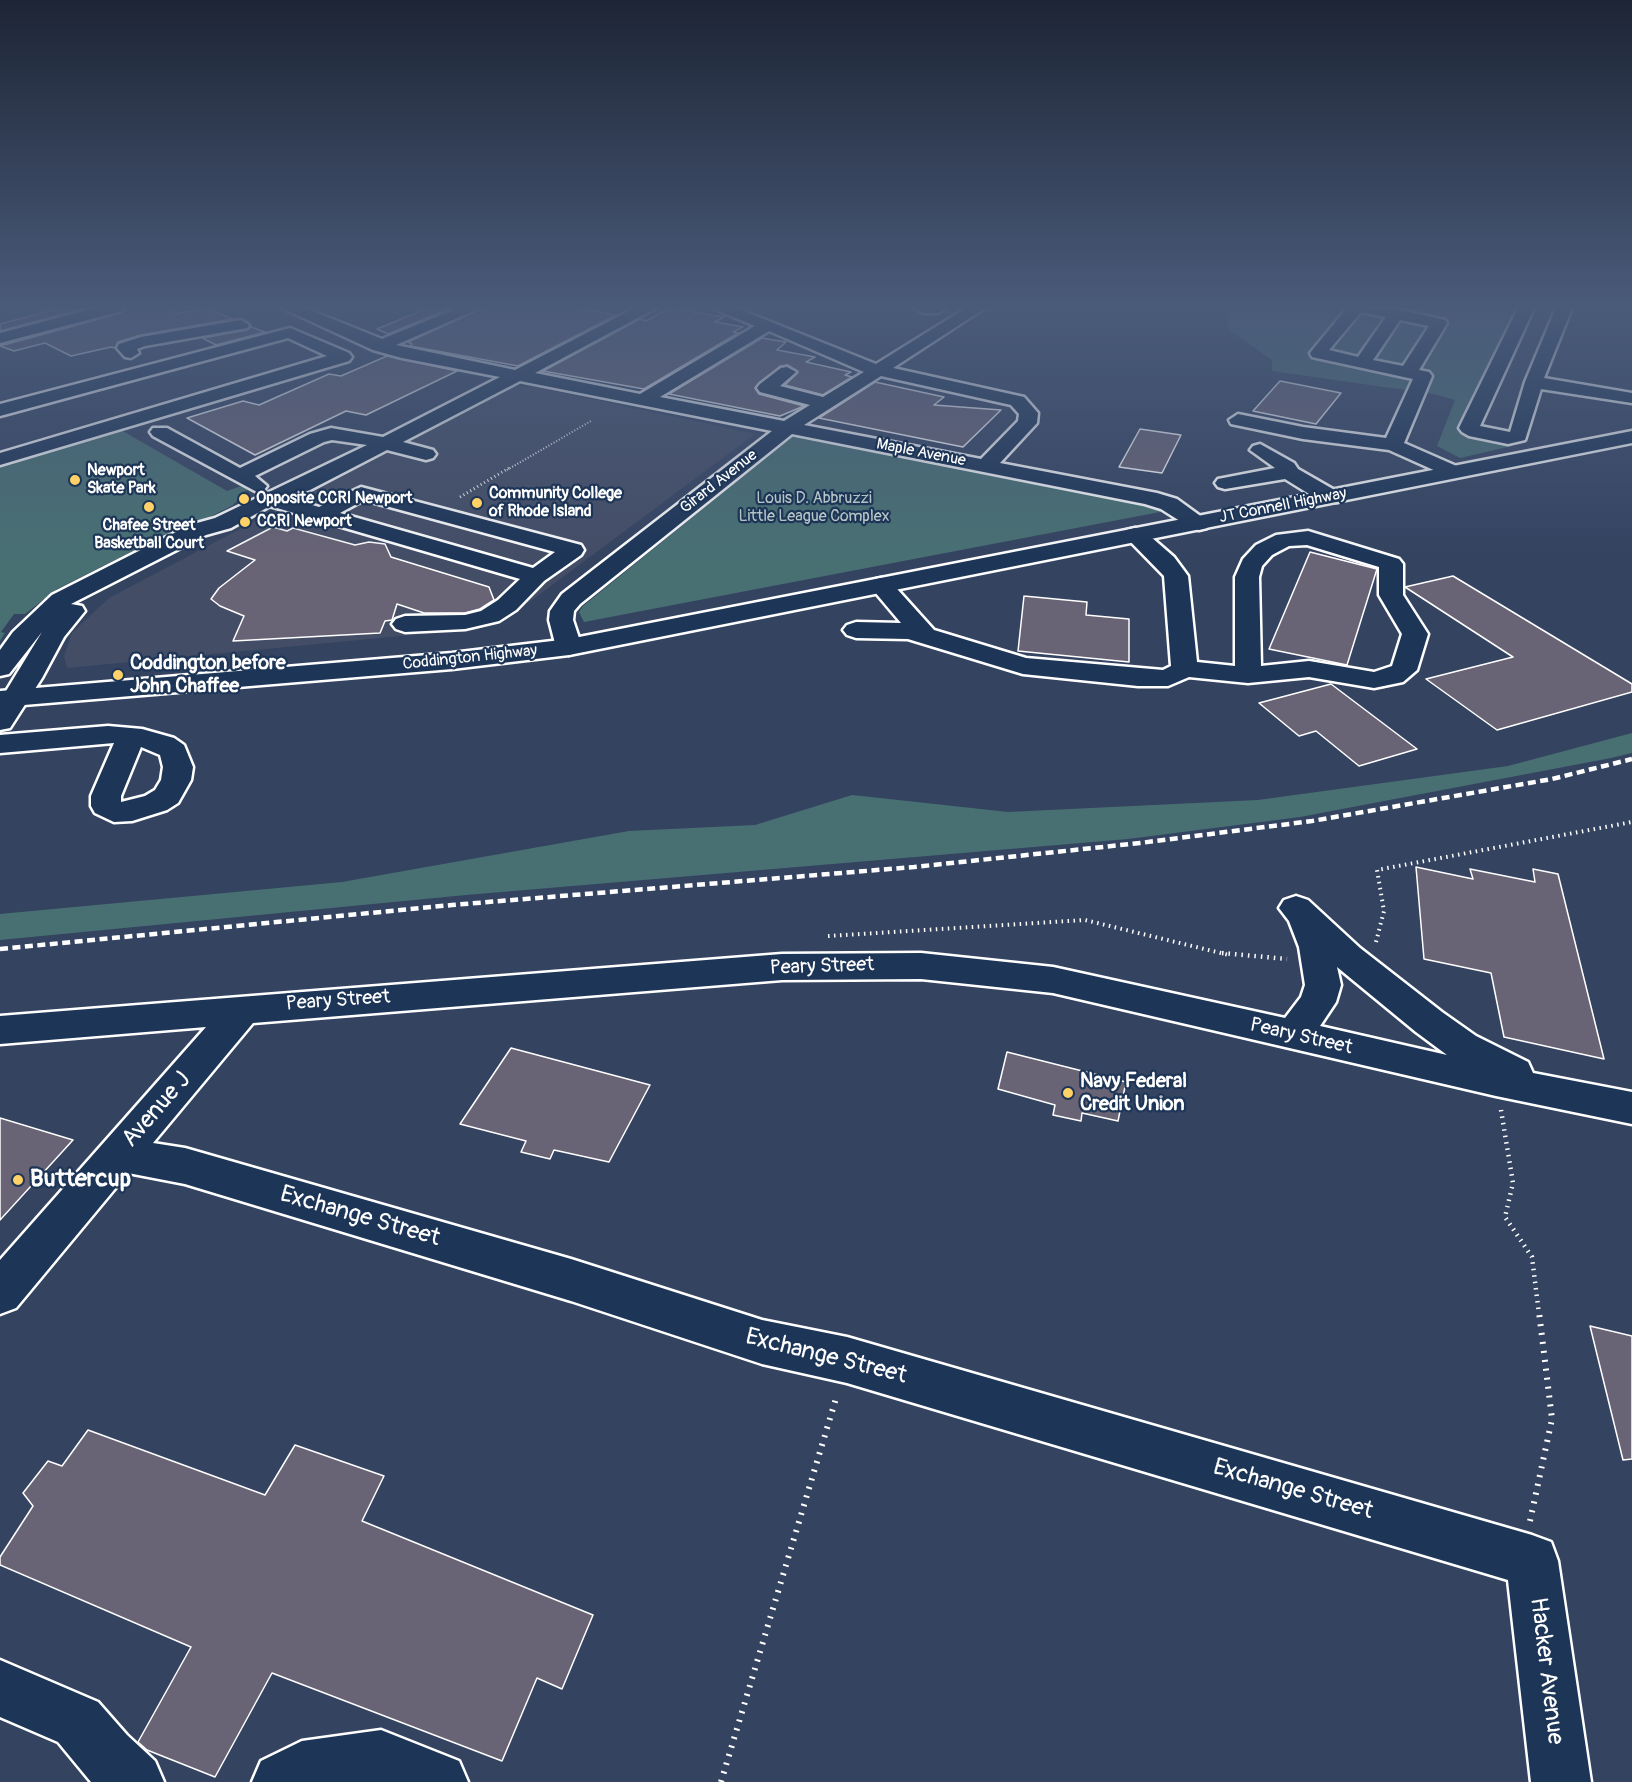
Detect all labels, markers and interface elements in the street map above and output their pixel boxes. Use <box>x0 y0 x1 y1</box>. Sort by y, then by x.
street label: Maple Avenue <box>875 435 967 471</box>
street label: Girard Avenue <box>677 446 761 518</box>
place label: Newport Skate Park <box>87 461 156 499</box>
marker: Newport Skate Park <box>68 473 82 487</box>
place label: Community College of Rhode Island <box>489 484 622 522</box>
street label: JT Connell Highway <box>1218 484 1348 528</box>
place label: Opposite CCRI Newport <box>256 489 412 509</box>
park label: Louis D. Abbruzzi Little League Complex <box>738 489 890 527</box>
marker: Opposite CCRI Newport <box>237 492 251 506</box>
marker: Community College of Rhode Island <box>470 496 484 510</box>
marker: Chafee Street Basketball Court <box>142 500 156 514</box>
place label: CCRI Newport <box>257 512 352 532</box>
marker: CCRI Newport <box>238 515 252 529</box>
place label: Chafee Street Basketball Court <box>94 516 204 554</box>
street label: Coddington Highway <box>402 641 538 675</box>
place label: Coddington before John Chaffee <box>130 652 286 699</box>
marker: Coddington before John Chaffee <box>111 668 125 682</box>
street label: Peary Street <box>769 953 875 981</box>
street label: Peary Street <box>285 985 391 1017</box>
street label: Peary Street <box>1247 1014 1355 1060</box>
street label: Avenue J <box>116 1066 198 1154</box>
place label: Navy Federal Credit Union <box>1080 1070 1187 1117</box>
marker: Navy Federal Credit Union <box>1061 1086 1075 1100</box>
place label: Buttercup <box>30 1166 131 1194</box>
marker: Buttercup <box>11 1173 25 1187</box>
street label: Exchange Street <box>277 1180 443 1254</box>
street label: Exchange Street <box>742 1323 910 1391</box>
street label: Exchange Street <box>1210 1453 1376 1527</box>
street label: Hacker Avenue <box>1523 1596 1569 1746</box>

